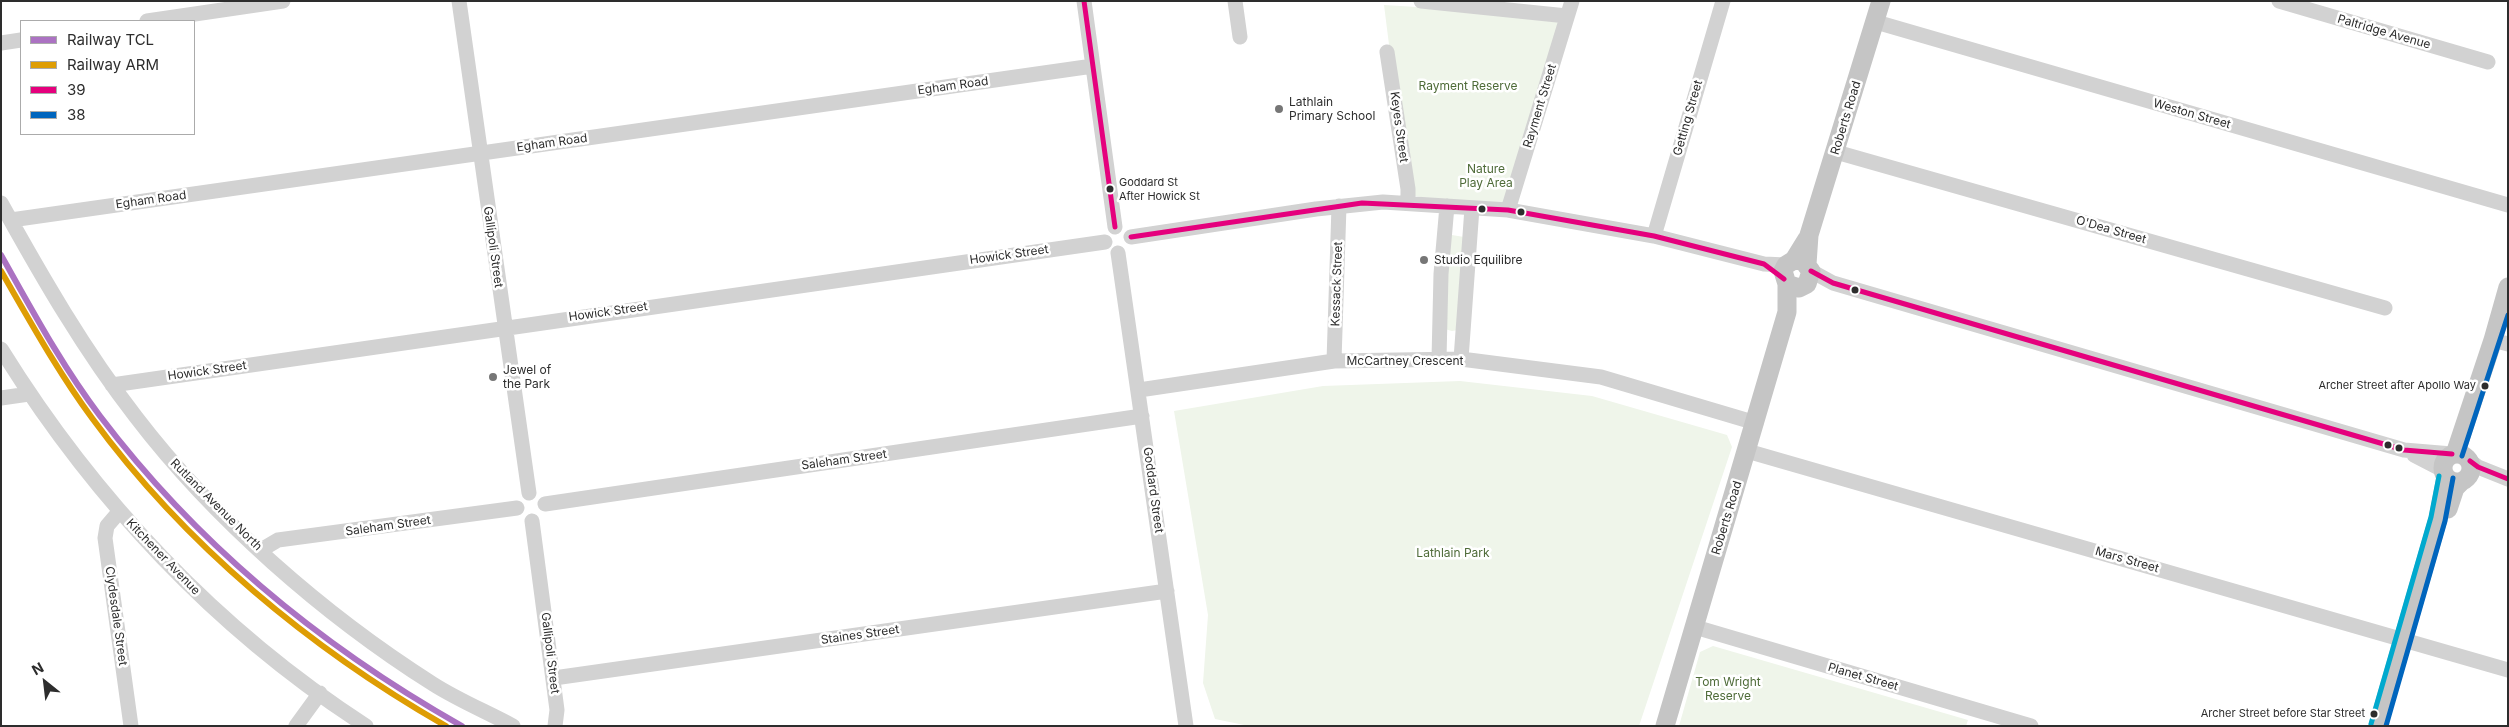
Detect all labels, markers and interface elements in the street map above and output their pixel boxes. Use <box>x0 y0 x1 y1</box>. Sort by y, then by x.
street label: Paltridge Avenue <box>2336 12 2432 52</box>
legend <box>20 20 195 135</box>
text: Railway TCL <box>67 30 154 49</box>
text: Railway ARM <box>67 55 159 74</box>
street label: Rayment Street <box>1520 62 1560 150</box>
street label: Egham Road <box>917 74 989 98</box>
street label: Getting Street <box>1670 78 1706 158</box>
park label: Rayment Reserve <box>1419 79 1517 93</box>
street label: Roberts Road <box>1828 79 1864 157</box>
text: 39 <box>67 80 86 99</box>
street label: Keyes Street <box>1387 91 1411 163</box>
place label: Lathlain Primary School <box>1289 95 1375 123</box>
street label: Weston Street <box>2152 96 2232 132</box>
marker: Lathlain Primary School <box>1273 103 1285 115</box>
text: 38 <box>67 105 86 124</box>
street label: Egham Road <box>516 131 588 155</box>
park label: Nature Play Area <box>1459 162 1513 190</box>
place label: Goddard St After Howick St <box>1119 176 1200 202</box>
marker: Goddard St After Howick St <box>1105 184 1115 194</box>
street label: Egham Road <box>115 188 187 212</box>
unlabelled marker <box>1477 204 1487 214</box>
street label: Gallipoli Street <box>480 205 506 289</box>
unlabelled marker <box>1516 207 1526 217</box>
street label: O'Dea Street <box>2074 213 2148 247</box>
street label: Kessack Street <box>1328 241 1346 327</box>
street label: Howick Street <box>969 242 1049 268</box>
place label: Studio Equilibre <box>1434 253 1523 267</box>
marker: Studio Equilibre <box>1418 254 1430 266</box>
unlabelled marker <box>1850 285 1860 295</box>
street label: Howick Street <box>568 299 648 325</box>
street label: McCartney Crescent <box>1346 354 1464 368</box>
street label: Howick Street <box>167 358 247 384</box>
place label: Jewel of the Park <box>503 363 551 391</box>
marker: Jewel of the Park <box>487 371 499 383</box>
place label: Archer Street after Apollo Way <box>2318 379 2476 393</box>
marker: Archer Street after Apollo Way <box>2480 381 2490 391</box>
unlabelled marker <box>2383 440 2393 450</box>
unlabelled marker <box>2394 443 2404 453</box>
street label: Goddard Street <box>1140 446 1166 534</box>
street label: Saleham Street <box>800 447 888 473</box>
street label: Rutland Avenue North <box>167 456 265 554</box>
street label: Roberts Road <box>1709 479 1745 557</box>
street label: Saleham Street <box>344 513 432 539</box>
street label: Kitchener Avenue <box>123 516 203 598</box>
street label: Mars Street <box>2093 544 2161 576</box>
park label: Lathlain Park <box>1416 546 1490 560</box>
street label: Clydesdale Street <box>102 565 130 667</box>
street label: Gallipoli Street <box>538 611 562 695</box>
street label: Staines Street <box>820 622 900 648</box>
north arrow <box>20 657 70 707</box>
text: N <box>29 658 46 678</box>
street label: Planet Street <box>1826 660 1900 694</box>
park label: Tom Wright Reserve <box>1695 675 1761 703</box>
place label: Archer Street before Star Street <box>2201 707 2365 721</box>
marker: Archer Street before Star Street <box>2369 709 2379 719</box>

